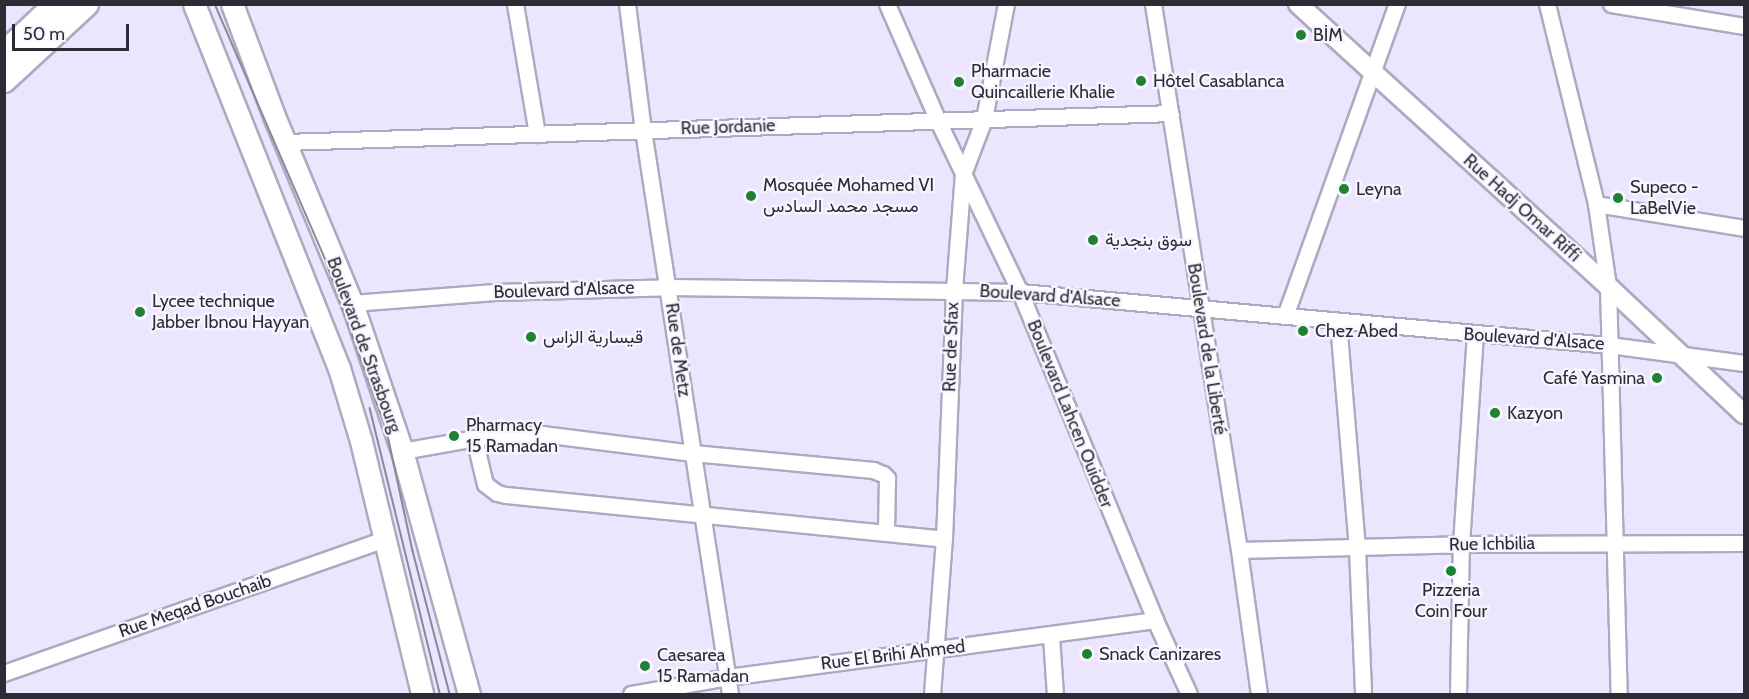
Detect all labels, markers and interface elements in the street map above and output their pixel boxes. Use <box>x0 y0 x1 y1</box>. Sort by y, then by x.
scale bar <box>15 12 132 50</box>
text: 50 m <box>23 23 65 45</box>
place label: BİM <box>1313 24 1343 46</box>
marker: BİM <box>1294 28 1308 42</box>
place label: Pharmacie Quincaillerie Khalie <box>971 61 1115 104</box>
place label: Hôtel Casablanca <box>1153 70 1284 92</box>
marker: Hôtel Casablanca <box>1134 74 1148 88</box>
marker: Pharmacie Quincaillerie Khalie <box>952 75 966 89</box>
street label: Rue Jordanie <box>680 115 776 139</box>
street label: Rue Hadj Omar Riffi <box>1459 150 1585 266</box>
place label: Mosquée Mohamed VI مسجد محمد السادس <box>763 175 934 218</box>
place label: Supeco - LaBelVie <box>1630 177 1699 219</box>
place label: Leyna <box>1356 178 1402 200</box>
marker: Leyna <box>1337 182 1351 196</box>
marker: Mosquée Mohamed VI مسجد محمد السادس <box>744 189 758 203</box>
marker: Supeco - LaBelVie <box>1611 191 1625 205</box>
place label: سوق بنجدية <box>1105 229 1192 251</box>
marker: سوق بنجدية <box>1086 233 1100 247</box>
street label: Boulevard de Strasbourg <box>322 254 406 436</box>
street label: Boulevard de la Liberté <box>1183 262 1231 436</box>
street label: Boulevard d'Alsace <box>493 277 635 303</box>
street label: Boulevard d'Alsace <box>979 280 1121 312</box>
place label: Lycee technique Jabber Ibnou Hayyan <box>152 291 309 334</box>
street label: Rue de Metz <box>661 302 695 398</box>
street label: Rue de Sfax <box>939 302 963 392</box>
marker: Lycee technique Jabber Ibnou Hayyan <box>133 305 147 319</box>
street label: Boulevard Lahcen Ouidder <box>1022 317 1118 511</box>
place label: Chez Abed <box>1315 320 1398 342</box>
street label: Boulevard d'Alsace <box>1463 323 1605 355</box>
marker: Chez Abed <box>1296 324 1310 338</box>
place label: قيسارية الزاس <box>543 326 643 348</box>
marker: قيسارية الزاس <box>524 330 538 344</box>
place label: Café Yasmina <box>1543 367 1645 389</box>
marker: Café Yasmina <box>1650 371 1664 385</box>
place label: Kazyon <box>1507 402 1563 424</box>
marker: Kazyon <box>1488 406 1502 420</box>
place label: Pharmacy 15 Ramadan <box>466 415 558 458</box>
marker: Pharmacy 15 Ramadan <box>447 429 461 443</box>
street label: Rue Ichbilia <box>1449 532 1535 556</box>
marker: Pizzeria Coin Four <box>1444 564 1458 578</box>
street label: Rue Meqad Bouchaib <box>116 570 274 642</box>
place label: Pizzeria Coin Four <box>1415 580 1487 622</box>
street label: Rue El Brihi Ahmed <box>820 635 966 675</box>
place label: Snack Canizares <box>1099 643 1221 665</box>
place label: Caesarea 15 Ramadan <box>657 645 749 688</box>
marker: Snack Canizares <box>1080 647 1094 661</box>
marker: Caesarea 15 Ramadan <box>638 659 652 673</box>

